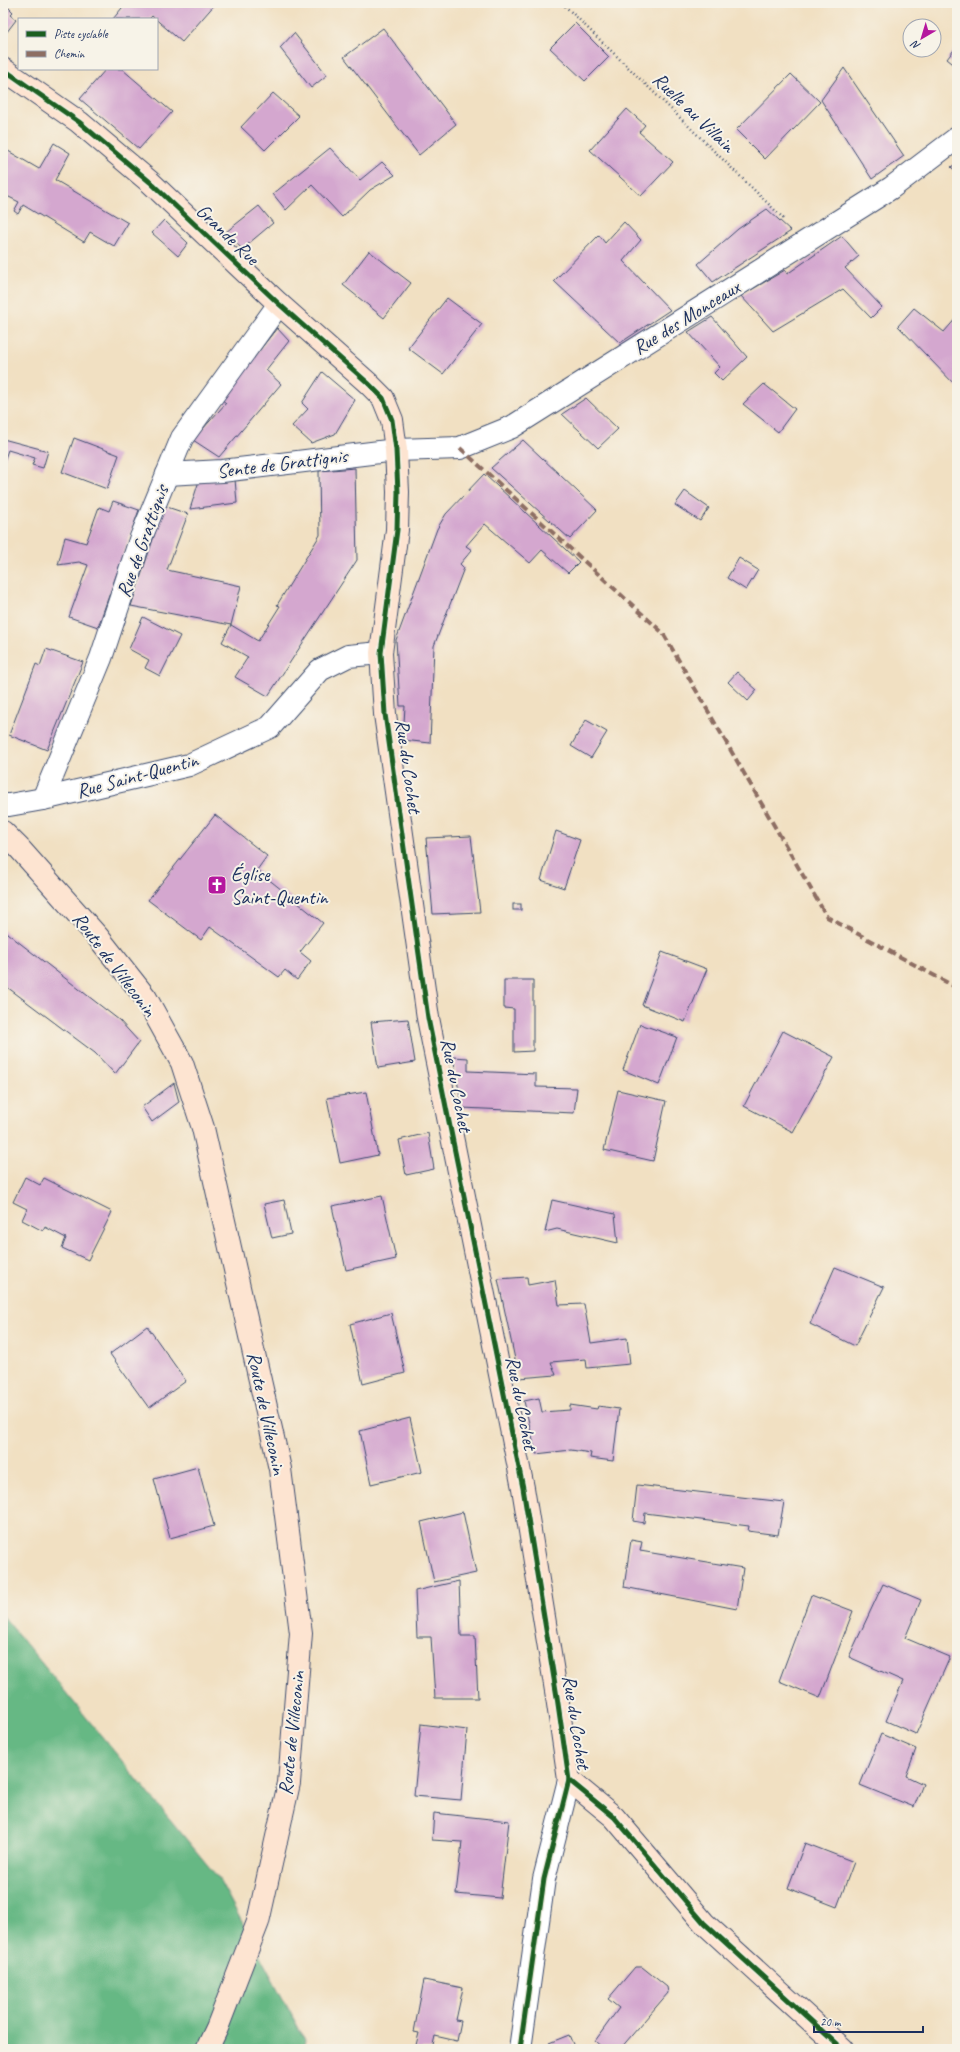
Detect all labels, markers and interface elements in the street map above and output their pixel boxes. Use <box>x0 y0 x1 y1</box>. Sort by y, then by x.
legend <box>18 18 158 70</box>
north arrow <box>902 18 942 58</box>
text: Piste cyclable <box>54 26 109 42</box>
text: N <box>907 37 923 53</box>
text: Chemin <box>54 46 85 62</box>
street label: Ruelle au Villain <box>647 67 741 158</box>
street label: Grande Rue <box>191 198 265 271</box>
street label: Rue des Monceaux <box>628 274 746 360</box>
street label: Sente de Grattignis <box>215 443 351 484</box>
street label: Rue de Grattignis <box>111 480 175 601</box>
street label: Rue du Cochet <box>390 717 428 817</box>
street label: Rue Saint-Quentin <box>74 747 202 804</box>
place label: Église Saint-Quentin <box>231 862 328 910</box>
church icon: Église Saint-Quentin <box>206 874 228 896</box>
street label: Route de Villeconin <box>67 907 163 1022</box>
street label: Rue du Cochet <box>435 1036 478 1136</box>
street label: Route de Villeconin <box>241 1349 292 1478</box>
street label: Rue du Cochet <box>500 1354 543 1454</box>
street label: Route de Villeconin <box>273 1669 311 1796</box>
street label: Rue du Cochet <box>557 1673 597 1773</box>
scale bar <box>814 2008 923 2034</box>
text: 20 m <box>820 2014 842 2030</box>

